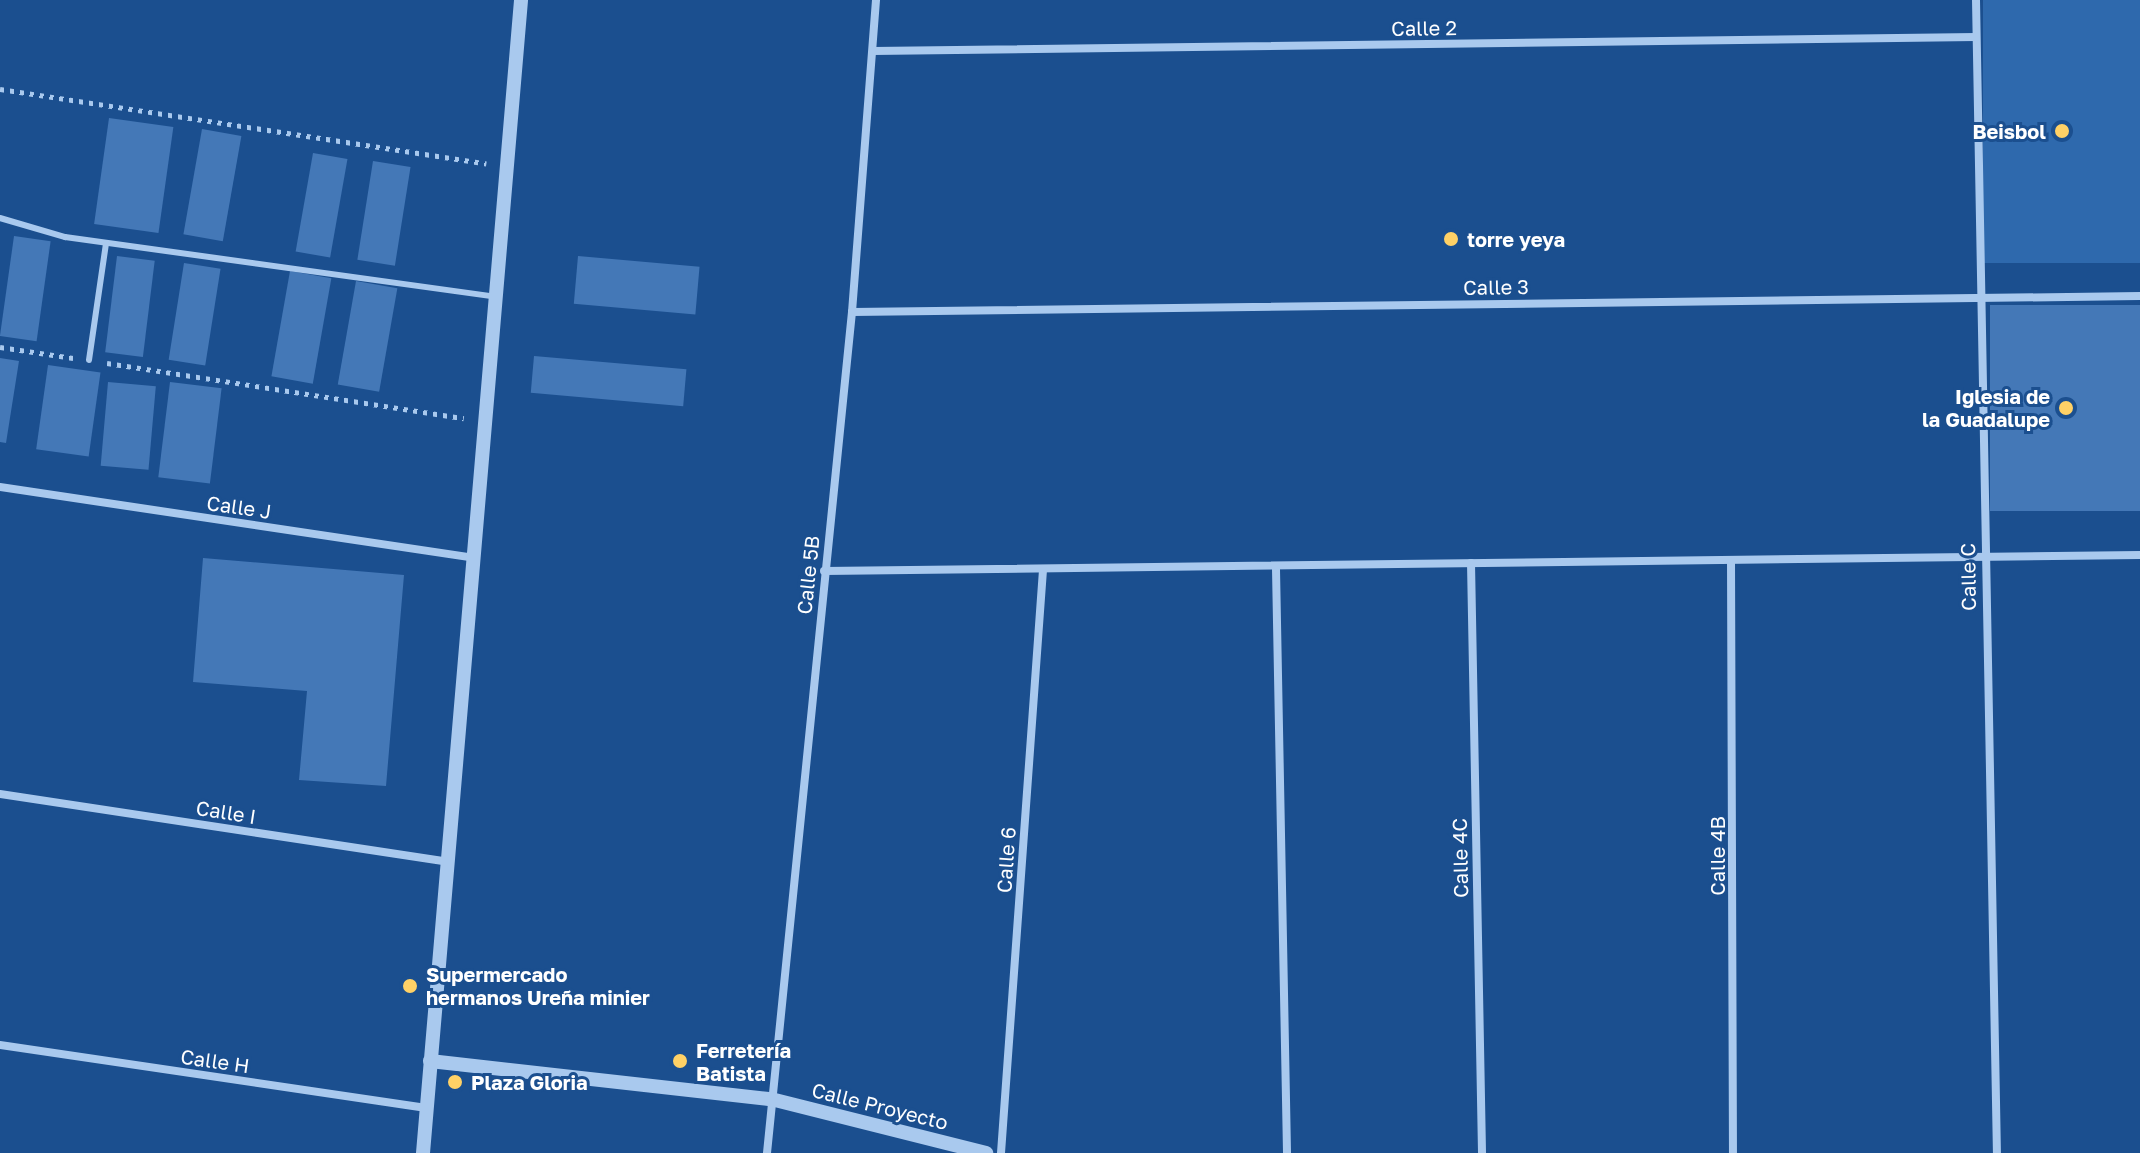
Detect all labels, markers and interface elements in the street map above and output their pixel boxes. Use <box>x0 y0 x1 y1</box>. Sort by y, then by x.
street label: Calle 2 <box>1391 15 1457 41</box>
place label: Beisbol <box>1972 119 2046 143</box>
marker: Beisbol <box>2053 122 2071 140</box>
place label: torre yeya <box>1467 227 1565 251</box>
marker: torre yeya <box>1442 230 1460 248</box>
street label: Calle 3 <box>1463 274 1529 300</box>
place label: Iglesia de la Guadalupe <box>1922 384 2050 431</box>
marker: Iglesia de la Guadalupe <box>2057 399 2075 417</box>
street label: Calle J <box>205 491 273 523</box>
street label: Calle 5B <box>792 534 824 616</box>
street label: Calle C <box>1955 543 1981 611</box>
street label: Calle I <box>194 795 258 829</box>
street label: Calle 4B <box>1705 816 1729 896</box>
street label: Calle 4C <box>1447 818 1473 898</box>
street label: Calle 6 <box>992 826 1020 894</box>
place label: Supermercado hermanos Ureña minier <box>426 962 650 1009</box>
marker: Supermercado hermanos Ureña minier <box>401 977 419 995</box>
place label: Ferretería Batista <box>696 1038 791 1085</box>
street label: Calle H <box>179 1044 251 1078</box>
marker: Ferretería Batista <box>671 1052 689 1070</box>
place label: Plaza Gloria <box>471 1070 588 1094</box>
marker: Plaza Gloria <box>446 1073 464 1091</box>
street label: Calle Proyecto <box>809 1077 951 1135</box>

